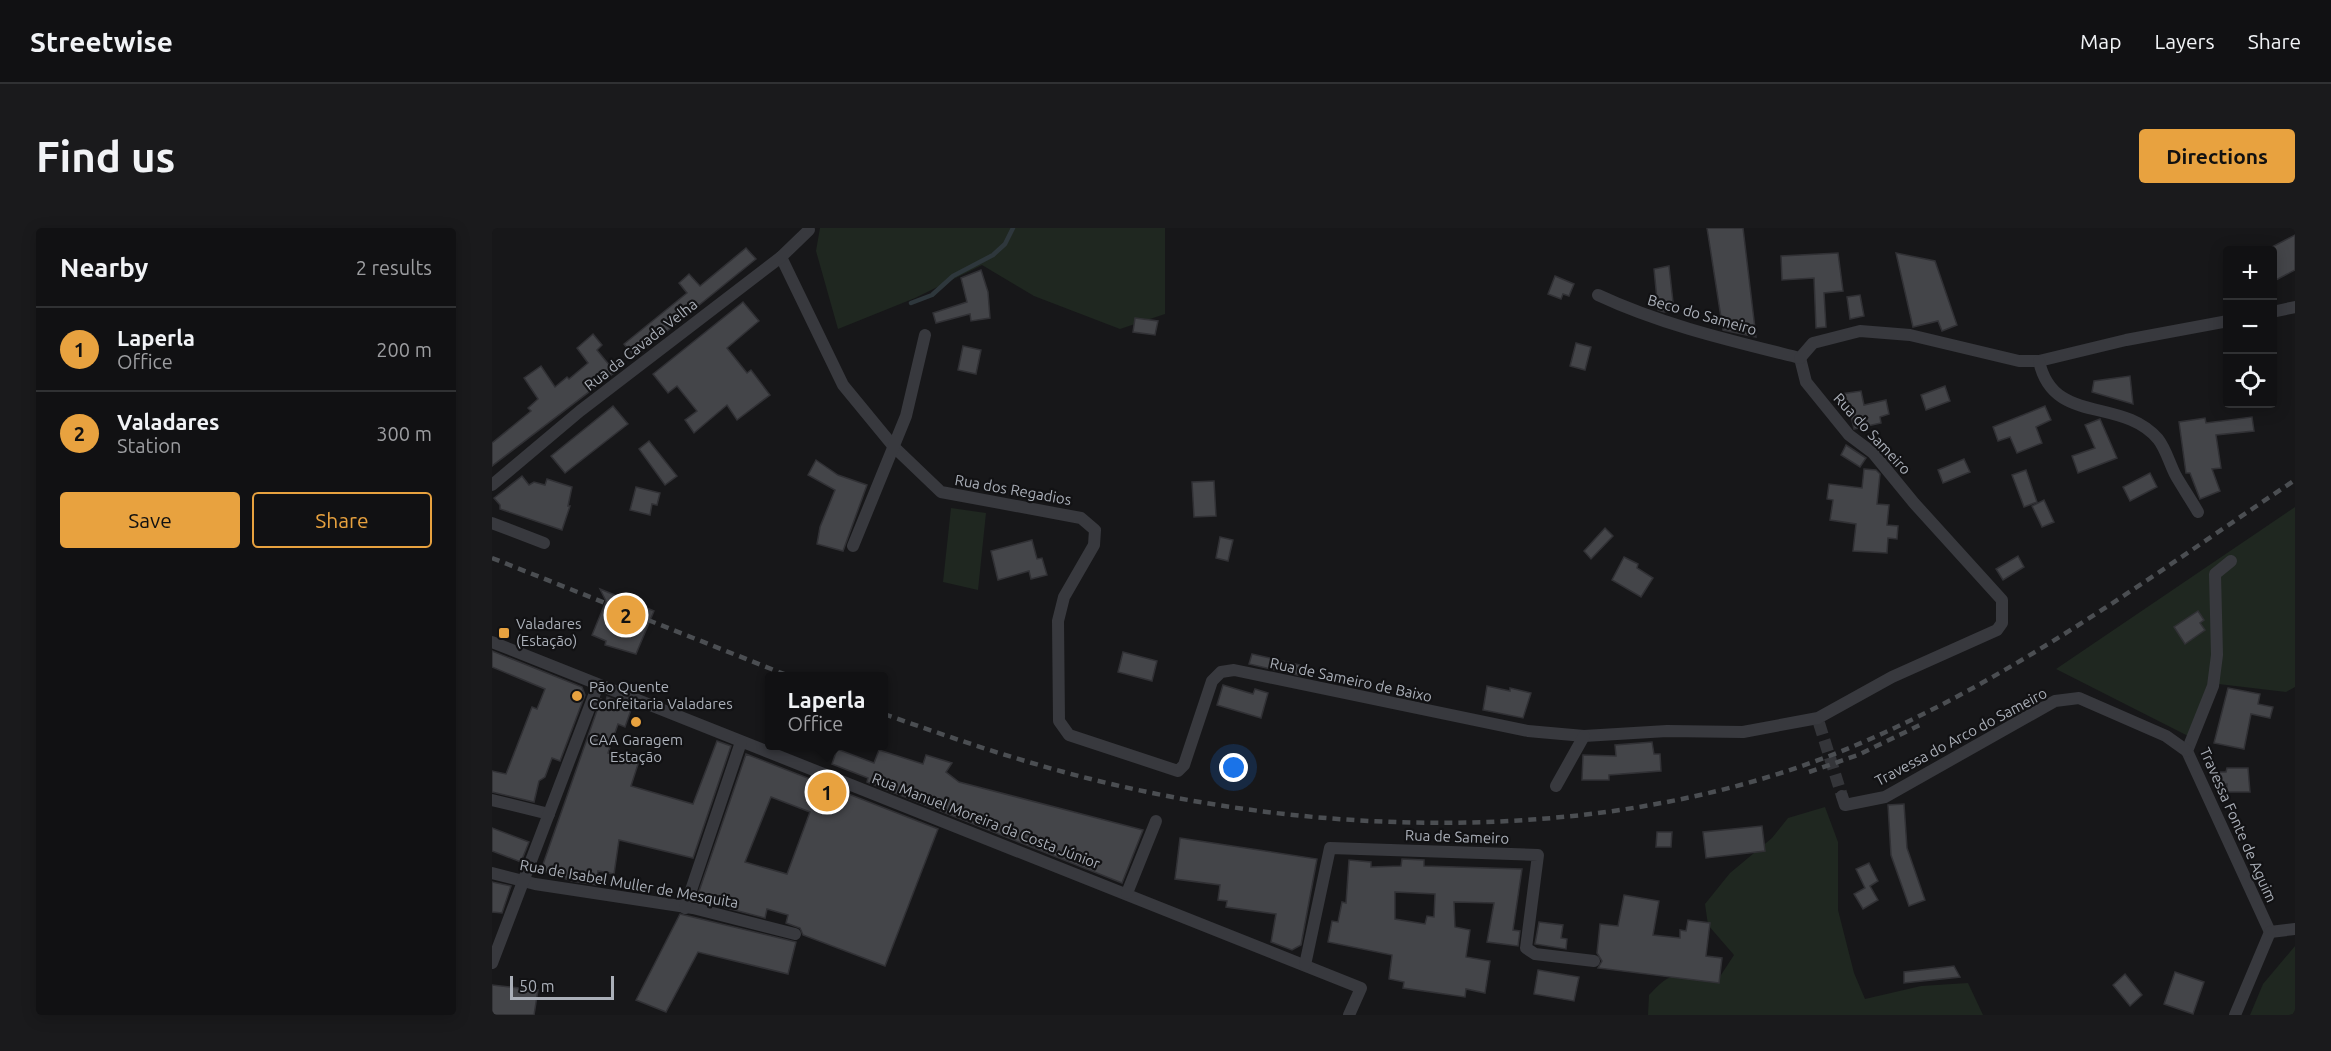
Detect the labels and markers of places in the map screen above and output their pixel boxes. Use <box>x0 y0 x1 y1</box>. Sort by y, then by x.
pin: 2 <box>606 592 646 638</box>
place label: Valadares (Estação) <box>516 615 582 649</box>
marker: Valadares (Estação) <box>497 626 511 640</box>
place label: Pão Quente Confeitaria Valadares <box>589 678 733 712</box>
marker: Pão Quente Confeitaria Valadares <box>570 689 584 703</box>
marker: CAA Garagem Estação <box>629 715 643 729</box>
place label: CAA Garagem Estação <box>589 731 683 765</box>
pin: 1 <box>808 770 846 814</box>

